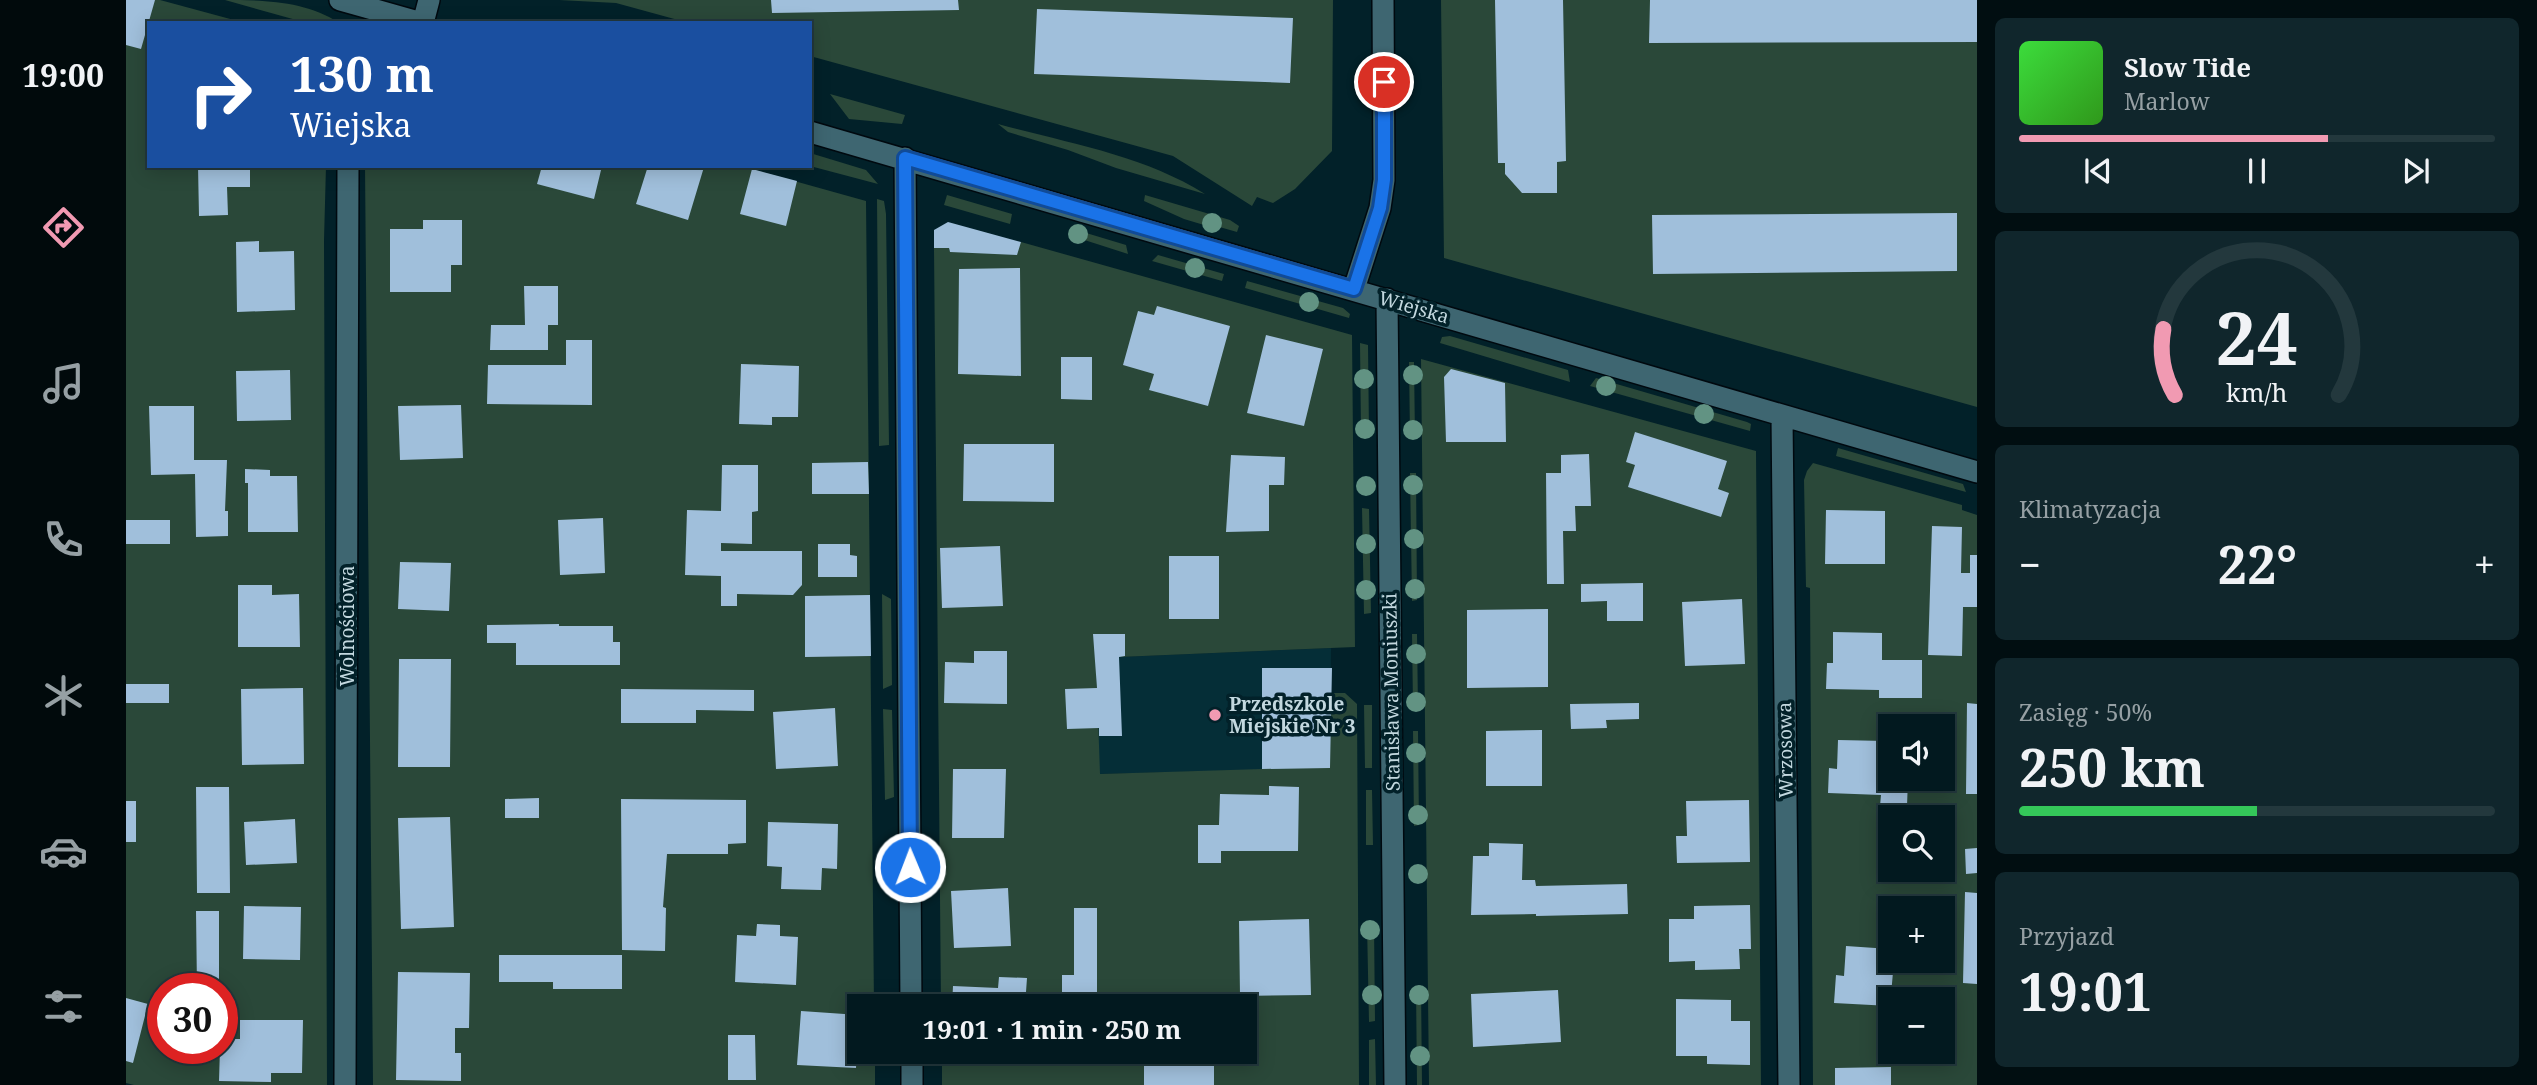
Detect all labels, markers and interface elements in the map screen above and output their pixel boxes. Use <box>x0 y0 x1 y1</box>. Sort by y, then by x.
text: 130 m <box>290 40 434 106</box>
icon: right <box>175 49 266 140</box>
text: Slow Tide <box>2124 49 2251 85</box>
pin <box>1354 52 1414 112</box>
text: 19:00 <box>22 53 104 96</box>
icon: arrive <box>1365 63 1403 101</box>
text: Marlow <box>2124 85 2210 117</box>
text: Wiejska <box>290 103 412 146</box>
icon: previous <box>2079 152 2117 190</box>
icon: pause <box>2238 152 2276 190</box>
icon: next <box>2397 152 2435 190</box>
icon: directions <box>39 203 88 252</box>
street label: Wiejska <box>1376 285 1452 329</box>
text: 24 <box>2216 288 2298 387</box>
icon: music <box>39 359 88 408</box>
text: km/h <box>2226 375 2288 409</box>
text: Klimatyzacja <box>2019 493 2161 525</box>
icon: phone <box>39 515 88 564</box>
text: 22° <box>2218 528 2297 599</box>
text: − <box>2019 538 2041 590</box>
text: + <box>2474 538 2495 590</box>
street label: Wolnościowa <box>334 566 360 686</box>
street label: Stanisława Moniuszki <box>1376 593 1406 791</box>
icon: climate <box>39 671 88 720</box>
place label: Przedszkole Miejskie Nr 3 <box>1229 691 1356 739</box>
text: Zasięg · 50% <box>2019 696 2152 728</box>
street label: Wrzosowa <box>1771 702 1799 798</box>
marker: Przedszkole Miejskie Nr 3 <box>1207 707 1223 723</box>
map controls <box>1878 714 1955 1064</box>
button: sound <box>1878 714 1955 791</box>
text: 250 km <box>2019 731 2205 802</box>
button: search <box>1878 805 1955 882</box>
icon: car <box>39 827 88 876</box>
position arrow <box>873 830 947 904</box>
button: + <box>1878 896 1955 973</box>
text: Przyjazd <box>2019 920 2114 952</box>
text: 19:01 <box>2019 955 2152 1026</box>
speed limit sign: 30 <box>147 973 238 1064</box>
icon: filters <box>39 982 88 1031</box>
button: − <box>1878 987 1955 1064</box>
text: 19:01 · 1 min · 250 m <box>922 1011 1182 1047</box>

